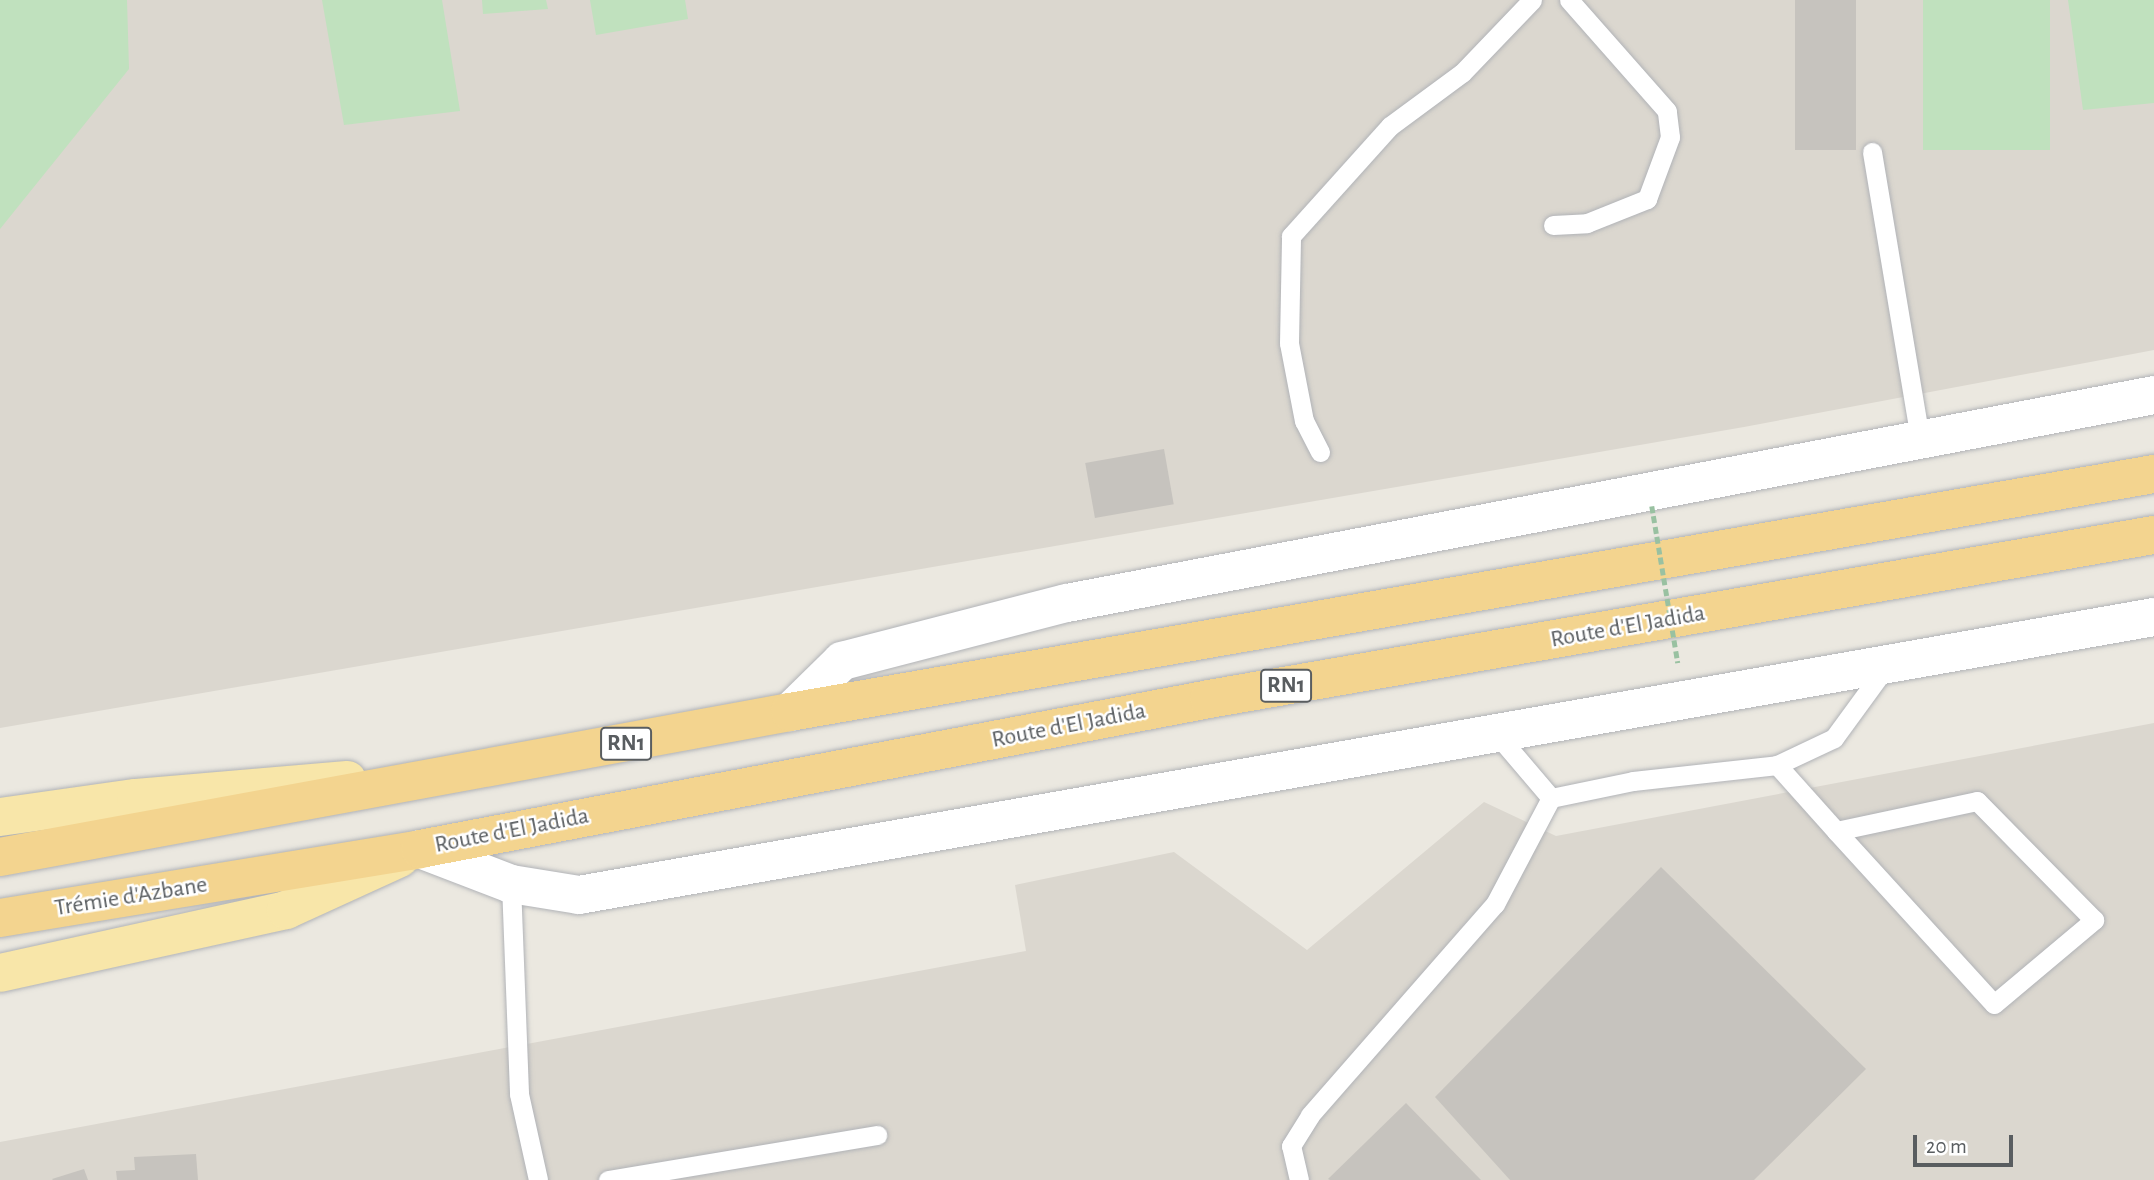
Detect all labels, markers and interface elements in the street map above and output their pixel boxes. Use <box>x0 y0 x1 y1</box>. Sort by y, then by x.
street label: Route d'El Jadida <box>1548 599 1708 655</box>
road number: RN1 <box>1260 666 1312 706</box>
street label: Route d'El Jadida <box>989 697 1149 755</box>
road number: RN1 <box>600 724 652 764</box>
street label: Route d'El Jadida <box>432 802 592 860</box>
street label: Trémie d'Azbane <box>52 871 210 923</box>
scale bar <box>1916 1120 2016 1164</box>
text: 20 m <box>1926 1136 1967 1157</box>

